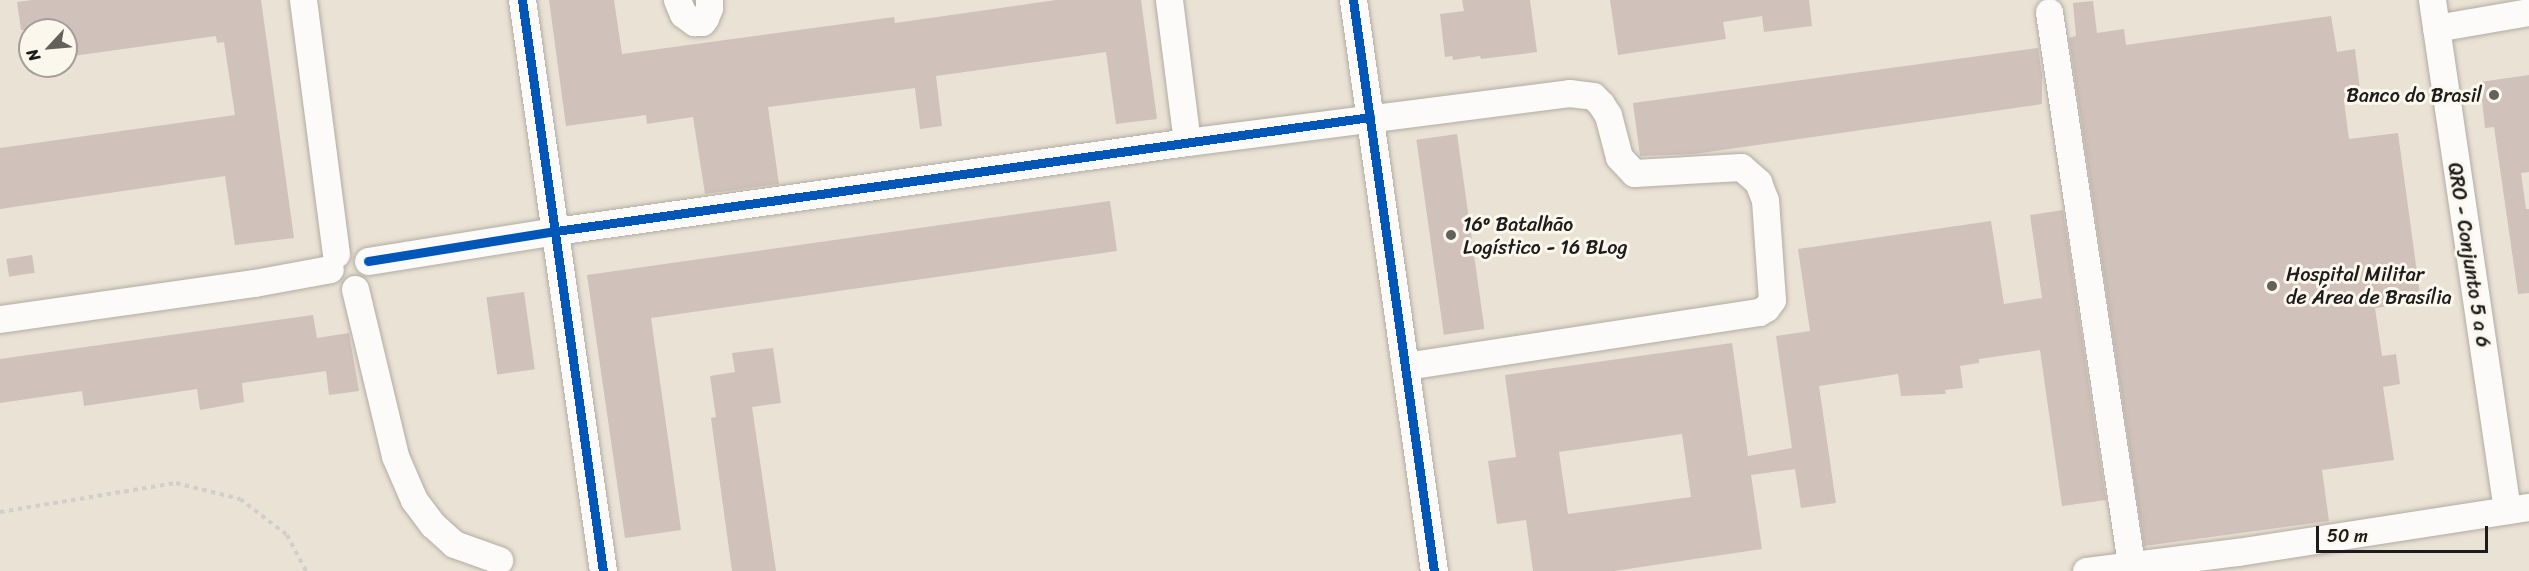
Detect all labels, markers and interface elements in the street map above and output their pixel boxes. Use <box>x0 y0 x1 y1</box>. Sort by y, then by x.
north arrow <box>18 18 78 78</box>
text: N <box>18 44 49 67</box>
place label: Banco do Brasil <box>2346 83 2482 107</box>
marker: Banco do Brasil <box>2487 88 2501 102</box>
street label: QRO - Conjunto 5 a 6 <box>2443 161 2495 349</box>
place label: 16º Batalhão Logístico - 16 BLog <box>1463 212 1628 259</box>
marker: 16º Batalhão Logístico - 16 BLog <box>1444 228 1458 242</box>
place label: Hospital Militar de Área de Brasília <box>2286 262 2452 309</box>
marker: Hospital Militar de Área de Brasília <box>2263 277 2281 295</box>
scale bar <box>2319 514 2492 552</box>
text: 50 m <box>2327 520 2368 552</box>

